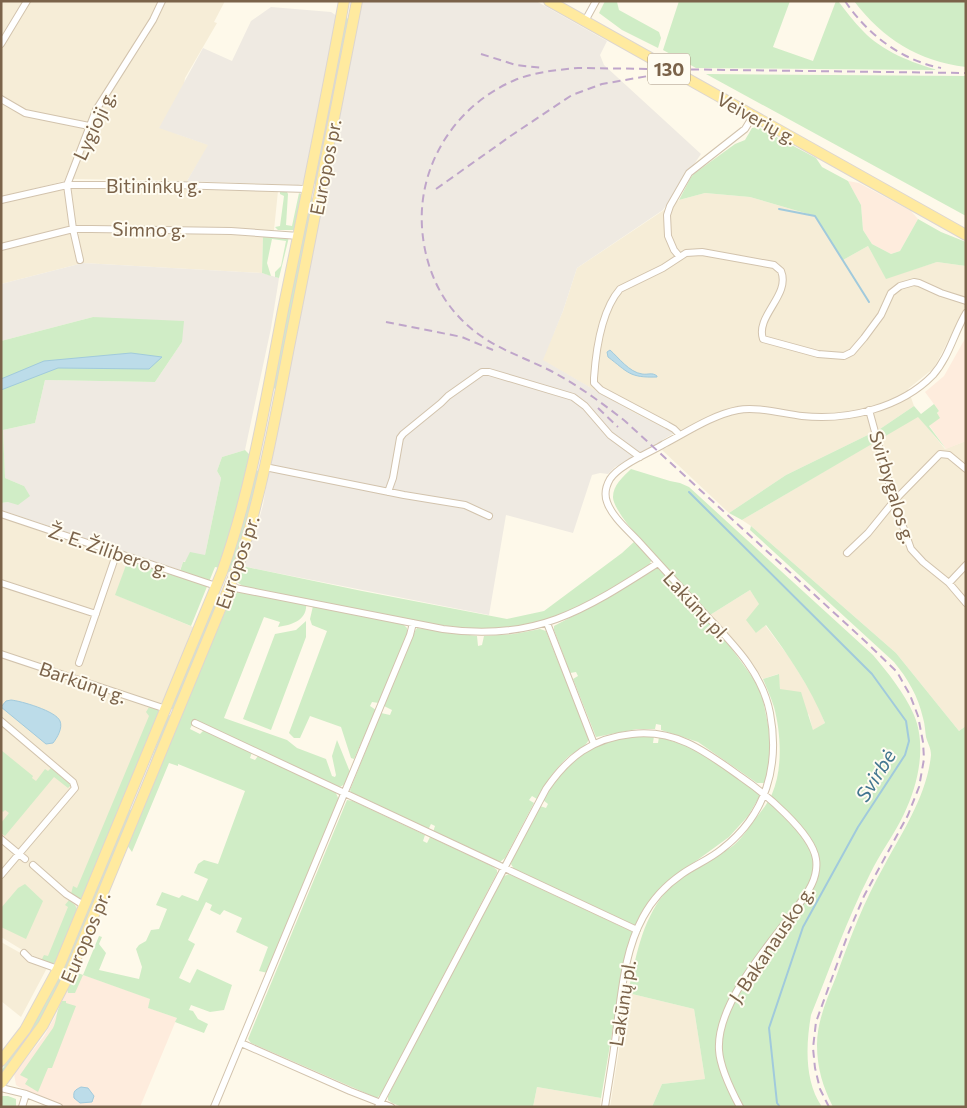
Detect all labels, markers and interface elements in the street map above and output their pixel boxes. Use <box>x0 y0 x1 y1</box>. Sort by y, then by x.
road number: 130 <box>648 54 690 85</box>
street label: Lygioji g. <box>68 86 120 164</box>
street label: Veiverių g. <box>713 87 801 149</box>
street label: Europos pr. <box>304 117 346 217</box>
street label: Bitininkų g. <box>106 174 202 197</box>
street label: Simno g. <box>112 217 186 241</box>
street label: Svirbygalos g. <box>865 428 921 546</box>
street label: Europos pr. <box>210 512 264 612</box>
street label: Ž. E. Žilibero g. <box>46 519 172 581</box>
street label: Lakūnų pl. <box>659 566 735 646</box>
street label: Barkūnų g. <box>36 656 130 708</box>
water label: Svirbė <box>850 744 901 806</box>
street label: J. Bakanausko g. <box>723 881 819 1007</box>
street label: Europos pr. <box>55 888 115 986</box>
street label: Lakūnų pl. <box>604 958 640 1048</box>

